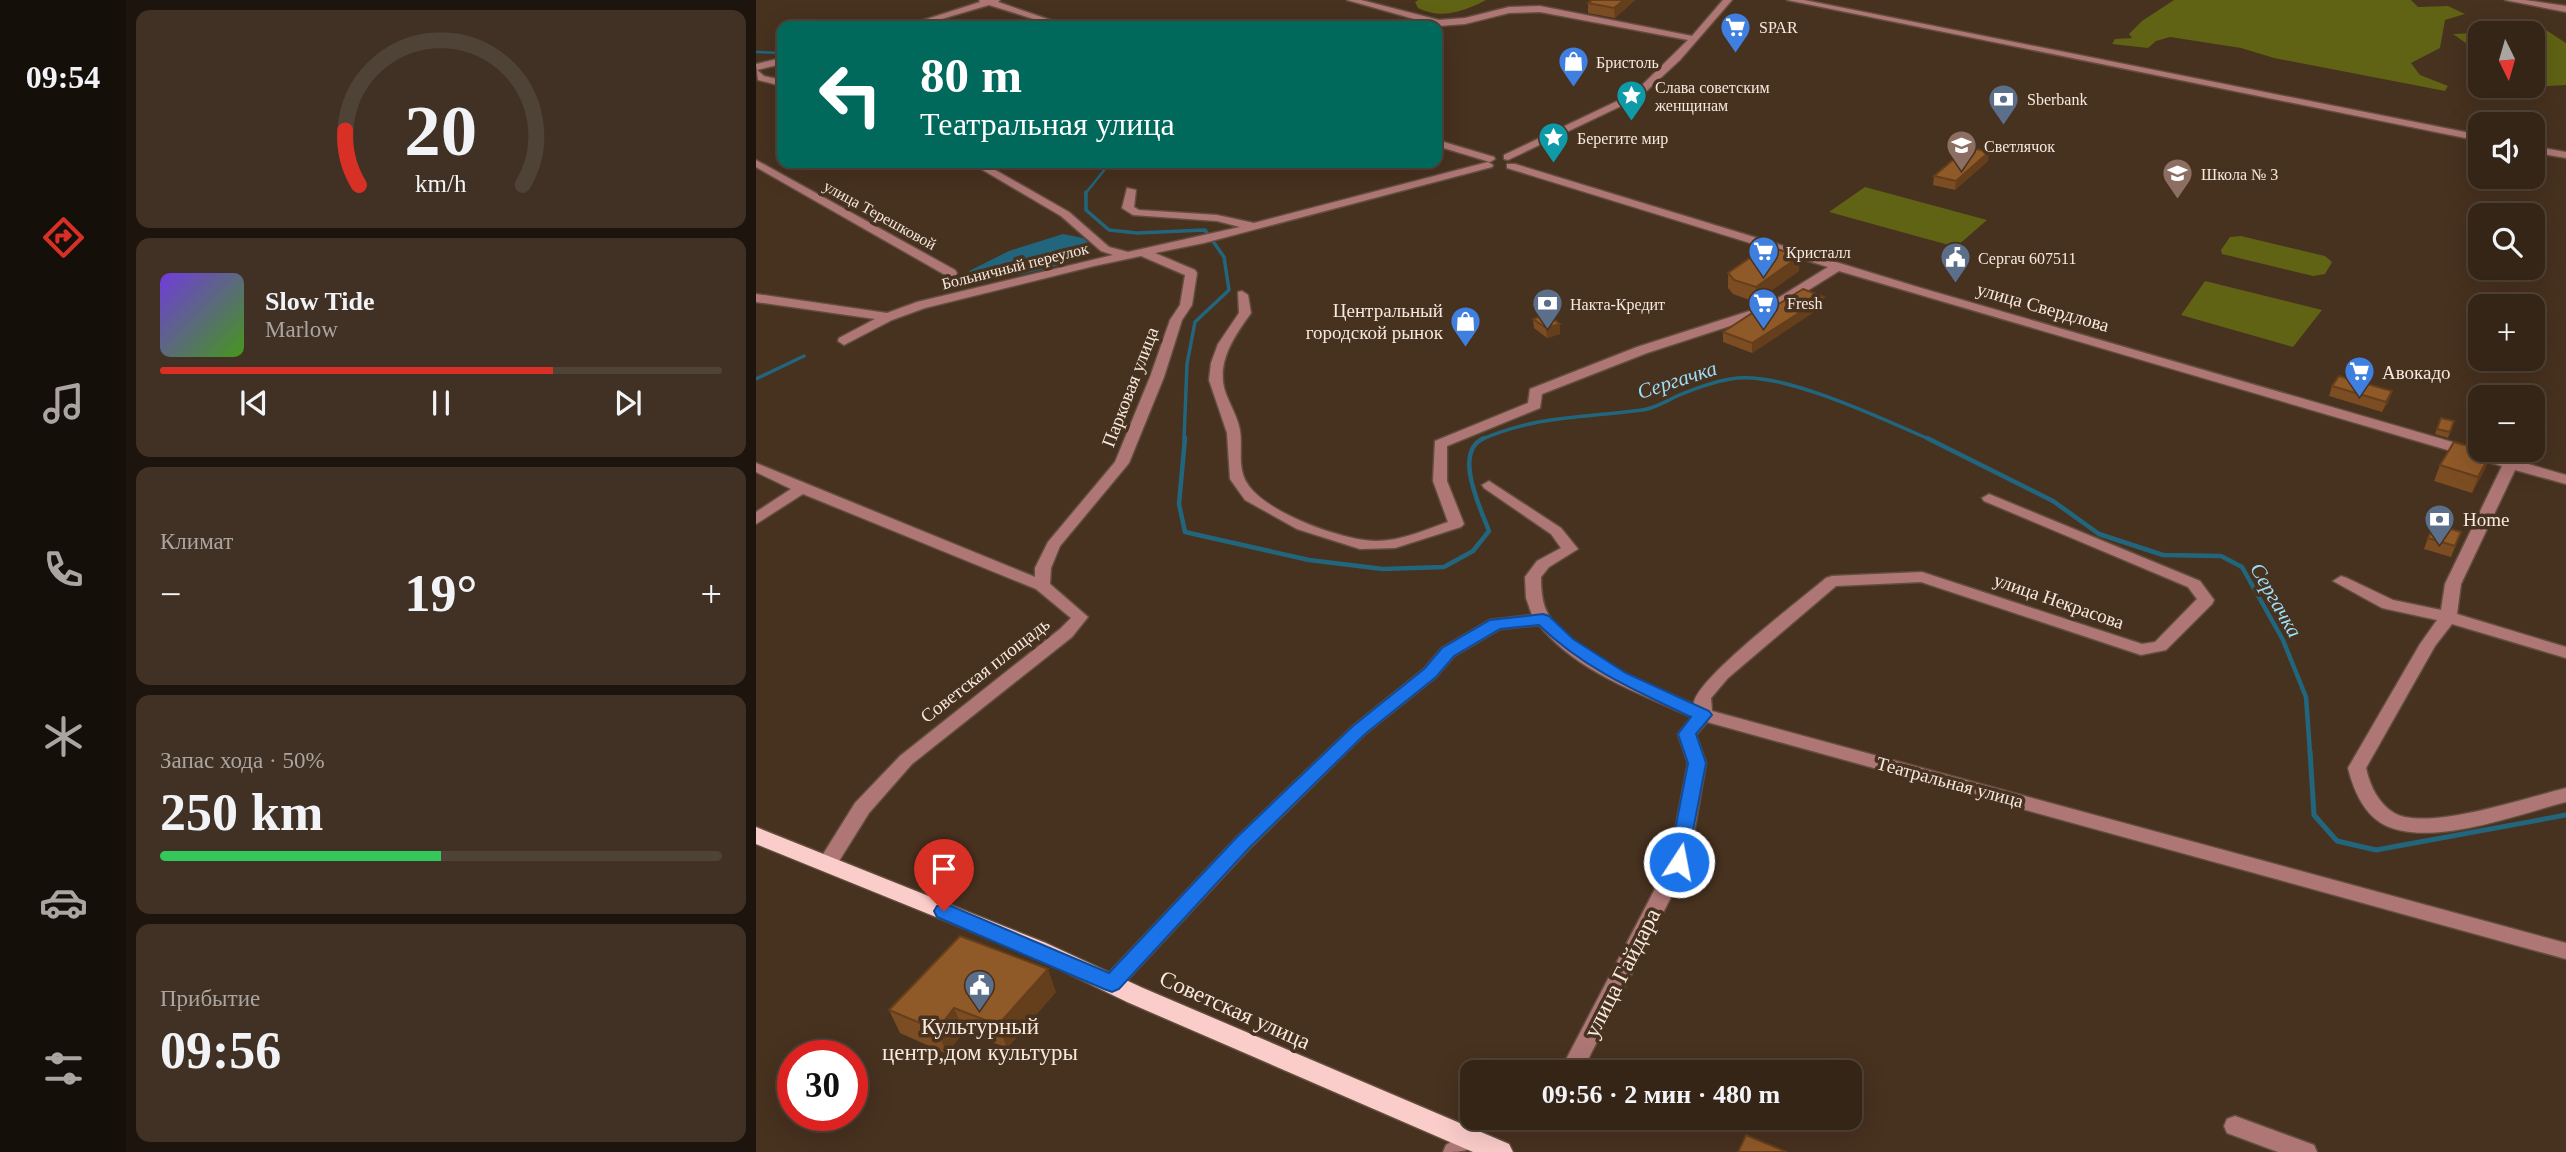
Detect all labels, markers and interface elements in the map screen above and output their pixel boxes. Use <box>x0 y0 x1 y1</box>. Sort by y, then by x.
supermarket icon: SPAR <box>1719 10 1753 54</box>
place label: SPAR <box>1759 19 1798 36</box>
north arrow <box>2468 21 2544 98</box>
map controls <box>2468 21 2545 462</box>
shop icon: Бристоль <box>1556 45 1590 89</box>
text: 80 m <box>920 48 1022 103</box>
icon: left <box>805 49 896 140</box>
place label: Бристоль <box>1596 54 1659 72</box>
text: 09:54 <box>26 59 100 95</box>
place icon: Слава советским женщинам <box>1615 79 1649 123</box>
place label: Слава советским женщинам <box>1654 79 1770 115</box>
bank icon: Sberbank <box>1987 82 2021 126</box>
text: 20 <box>405 91 477 172</box>
place label: Sberbank <box>2027 91 2087 108</box>
text: Театральная улица <box>920 106 1175 142</box>
button: sound <box>2468 112 2545 189</box>
place icon: Берегите мир <box>1537 121 1571 165</box>
school or university icon: Светлячок <box>1944 129 1978 173</box>
place label: Берегите мир <box>1577 130 1668 148</box>
place label: Светлячок <box>1984 138 2055 155</box>
school or university icon: Школа № 3 <box>2161 157 2195 201</box>
place label: Школа № 3 <box>2201 166 2278 183</box>
text: km/h <box>415 170 467 197</box>
street label: улица Терешковой <box>820 177 940 254</box>
button: search <box>2468 203 2545 280</box>
icon: directions <box>39 213 88 262</box>
supermarket icon: Кристалл <box>1746 235 1780 279</box>
street label: Больничный переулок <box>940 239 1091 293</box>
public building icon: Сергач 607511 <box>1938 241 1972 285</box>
place label: Кристалл <box>1786 244 1851 262</box>
place label: Сергач 607511 <box>1978 250 2076 268</box>
street label: улица Свердлова <box>1974 278 2112 336</box>
supermarket icon: Fresh <box>1747 286 1781 330</box>
text: Slow Tide <box>265 287 375 316</box>
bank icon: Накта-Кредит <box>1530 287 1564 331</box>
button: + <box>2468 294 2545 371</box>
place label: Fresh <box>1787 295 1823 312</box>
place label: Накта-Кредит <box>1570 296 1665 314</box>
place label: Центральный городской рынок <box>1306 300 1444 343</box>
shop icon: Центральный городской рынок <box>1449 304 1483 348</box>
text: Marlow <box>265 317 338 342</box>
street label: Парковая улица <box>1097 323 1163 450</box>
supermarket icon: Авокадо <box>2342 355 2376 399</box>
water label: Сергачка <box>1634 356 1720 404</box>
place label: Авокадо <box>2382 362 2451 383</box>
icon: music <box>39 379 88 428</box>
icon: previous <box>235 384 273 422</box>
icon: pause <box>422 384 460 422</box>
icon: next <box>609 384 647 422</box>
button: − <box>2468 385 2545 462</box>
bank icon: Home <box>2423 502 2457 546</box>
place label: Home <box>2463 509 2509 530</box>
text: Климат <box>160 529 233 554</box>
icon: phone <box>39 545 88 594</box>
water label: Сергачка <box>2245 558 2307 642</box>
text: 19° <box>405 565 477 622</box>
street label: улица Некрасова <box>1991 569 2127 633</box>
text: − <box>160 573 181 615</box>
text: + <box>701 573 722 615</box>
street label: Советская площадь <box>916 613 1054 727</box>
icon: climate <box>39 712 88 761</box>
text: Запас хода · 50% <box>160 748 325 773</box>
street label: Театральная улица <box>1874 752 2026 812</box>
text: 250 km <box>160 784 323 841</box>
position arrow <box>1642 825 1716 899</box>
pin <box>914 839 974 911</box>
icon: arrive <box>925 850 963 888</box>
icon: car <box>39 878 88 927</box>
street label: улица Гайдара <box>1579 904 1665 1042</box>
street label: Советская улица <box>1156 966 1314 1054</box>
public building icon: Культурный центр,дом культуры <box>963 968 997 1012</box>
text: Прибытие <box>160 986 260 1011</box>
place label: Культурный центр,дом культуры <box>882 1014 1078 1065</box>
text: 09:56 <box>160 1022 281 1079</box>
speed limit sign: 30 <box>777 1040 868 1131</box>
icon: filters <box>39 1044 88 1093</box>
text: 09:56 · 2 мин · 480 m <box>1542 1080 1780 1109</box>

